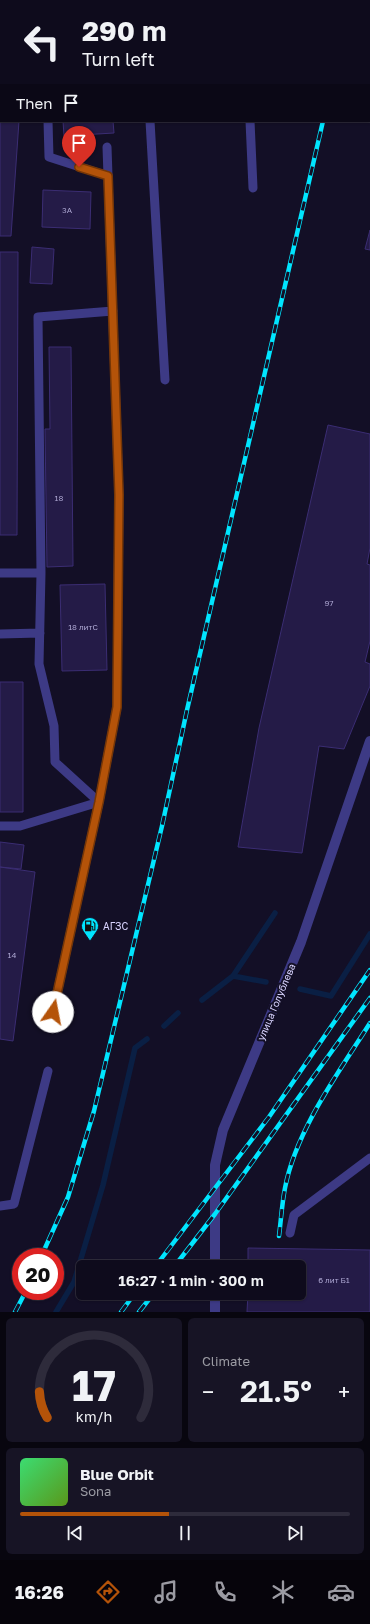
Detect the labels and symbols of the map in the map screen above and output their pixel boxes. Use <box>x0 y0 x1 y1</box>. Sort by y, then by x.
pin <box>62 126 96 167</box>
house number: 3А <box>62 205 73 215</box>
house number: 18 <box>55 493 63 503</box>
house number: 97 <box>324 598 334 608</box>
house number: 18 литС <box>68 622 98 632</box>
fuel station icon: АГЗС <box>80 916 100 941</box>
place label: АГЗС <box>103 920 128 932</box>
house number: 14 <box>8 950 16 960</box>
street label: улица Голублева <box>254 962 298 1042</box>
position arrow <box>32 991 74 1033</box>
speed limit sign: 20 <box>12 1248 64 1300</box>
house number: 6 лит Б1 <box>318 1275 350 1285</box>

